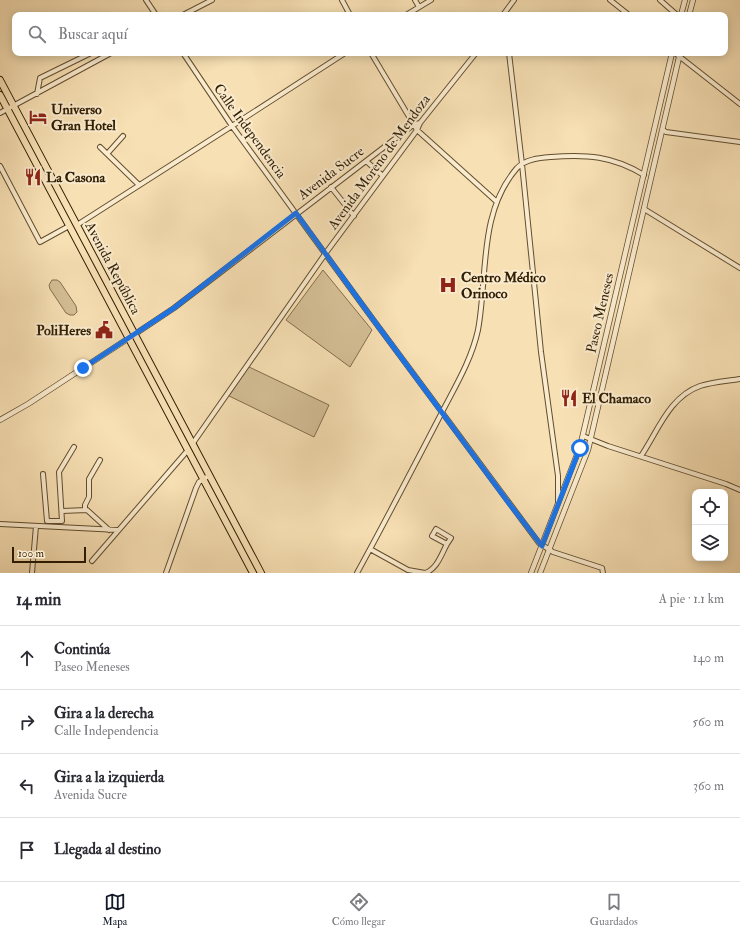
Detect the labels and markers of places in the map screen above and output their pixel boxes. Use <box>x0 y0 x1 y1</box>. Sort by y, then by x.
place label: Universo Gran Hotel <box>51 101 116 134</box>
hotel icon: Universo Gran Hotel <box>28 107 48 127</box>
restaurant icon: La Casona <box>23 167 43 187</box>
place label: La Casona <box>46 169 107 186</box>
place label: Centro Médico Orinoco <box>461 269 546 302</box>
hospital icon: Centro Médico Orinoco <box>438 275 458 295</box>
public building icon: PoliHeres <box>94 320 114 340</box>
place label: PoliHeres <box>36 322 91 339</box>
restaurant icon: El Chamaco <box>559 388 579 408</box>
place label: El Chamaco <box>582 390 651 407</box>

